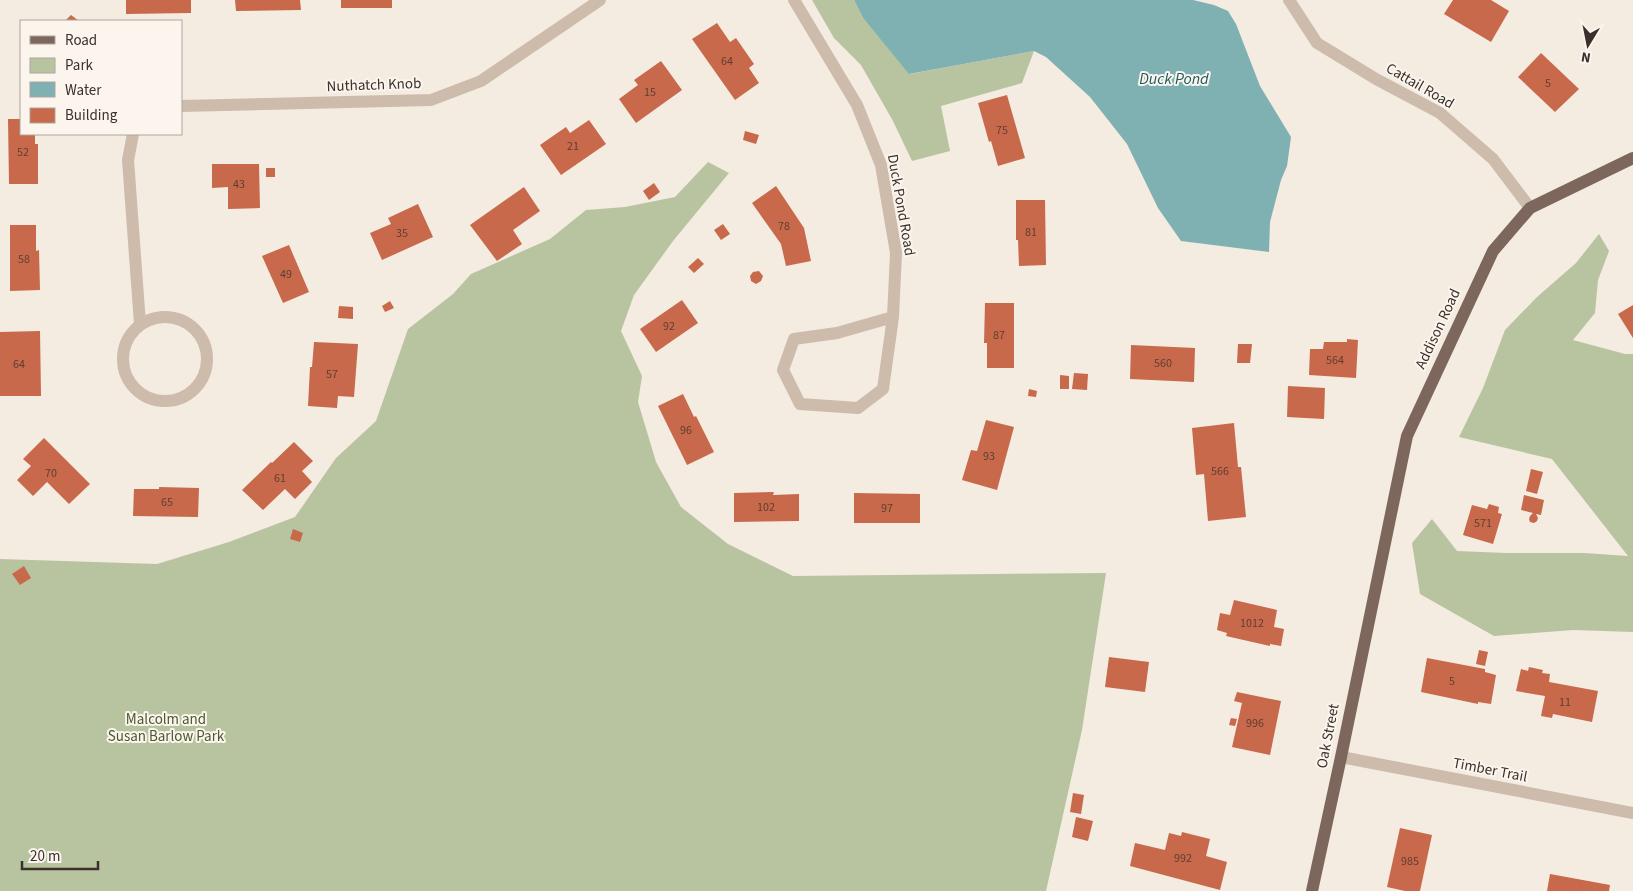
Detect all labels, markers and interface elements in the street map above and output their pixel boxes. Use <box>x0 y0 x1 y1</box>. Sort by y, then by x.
legend <box>20 20 182 135</box>
north arrow <box>1563 20 1613 70</box>
text: Road <box>65 30 97 51</box>
text: N <box>1580 46 1592 67</box>
house number: 64 <box>721 53 733 70</box>
text: Park <box>65 55 94 76</box>
street label: Cattail Road <box>1382 58 1458 114</box>
water label: Duck Pond <box>1139 68 1209 90</box>
street label: Nuthatch Knob <box>326 73 422 97</box>
house number: 5 <box>1545 75 1551 92</box>
text: Water <box>65 80 102 101</box>
house number: 15 <box>644 84 656 101</box>
text: Building <box>65 105 118 126</box>
house number: 75 <box>996 122 1008 139</box>
house number: 21 <box>567 138 579 155</box>
house number: 52 <box>17 144 29 161</box>
street label: Duck Pond Road <box>882 153 920 257</box>
house number: 43 <box>233 176 245 193</box>
house number: 78 <box>778 218 790 235</box>
house number: 81 <box>1025 224 1037 241</box>
house number: 35 <box>396 225 408 242</box>
house number: 58 <box>18 251 30 268</box>
house number: 49 <box>280 266 292 283</box>
street label: Addison Road <box>1410 285 1466 373</box>
house number: 92 <box>663 318 675 335</box>
house number: 87 <box>993 327 1005 344</box>
house number: 564 <box>1326 352 1344 369</box>
house number: 560 <box>1154 355 1172 372</box>
house number: 64 <box>13 356 25 373</box>
house number: 57 <box>326 366 338 383</box>
house number: 96 <box>680 422 692 439</box>
house number: 93 <box>983 448 995 465</box>
house number: 566 <box>1211 463 1229 480</box>
house number: 70 <box>45 465 57 482</box>
house number: 61 <box>274 470 286 487</box>
house number: 65 <box>161 494 173 511</box>
house number: 102 <box>757 499 775 516</box>
house number: 97 <box>881 500 893 517</box>
house number: 571 <box>1474 515 1492 532</box>
house number: 1012 <box>1240 615 1264 632</box>
house number: 5 <box>1449 673 1455 690</box>
house number: 11 <box>1559 694 1571 711</box>
street label: Oak Street <box>1311 702 1345 770</box>
park label: Malcolm and Susan Barlow Park <box>108 709 225 747</box>
house number: 996 <box>1246 715 1264 732</box>
street label: Timber Trail <box>1451 753 1529 788</box>
scale bar <box>22 838 99 870</box>
text: 20 m <box>30 846 60 867</box>
house number: 992 <box>1174 850 1192 867</box>
house number: 985 <box>1401 853 1419 870</box>

